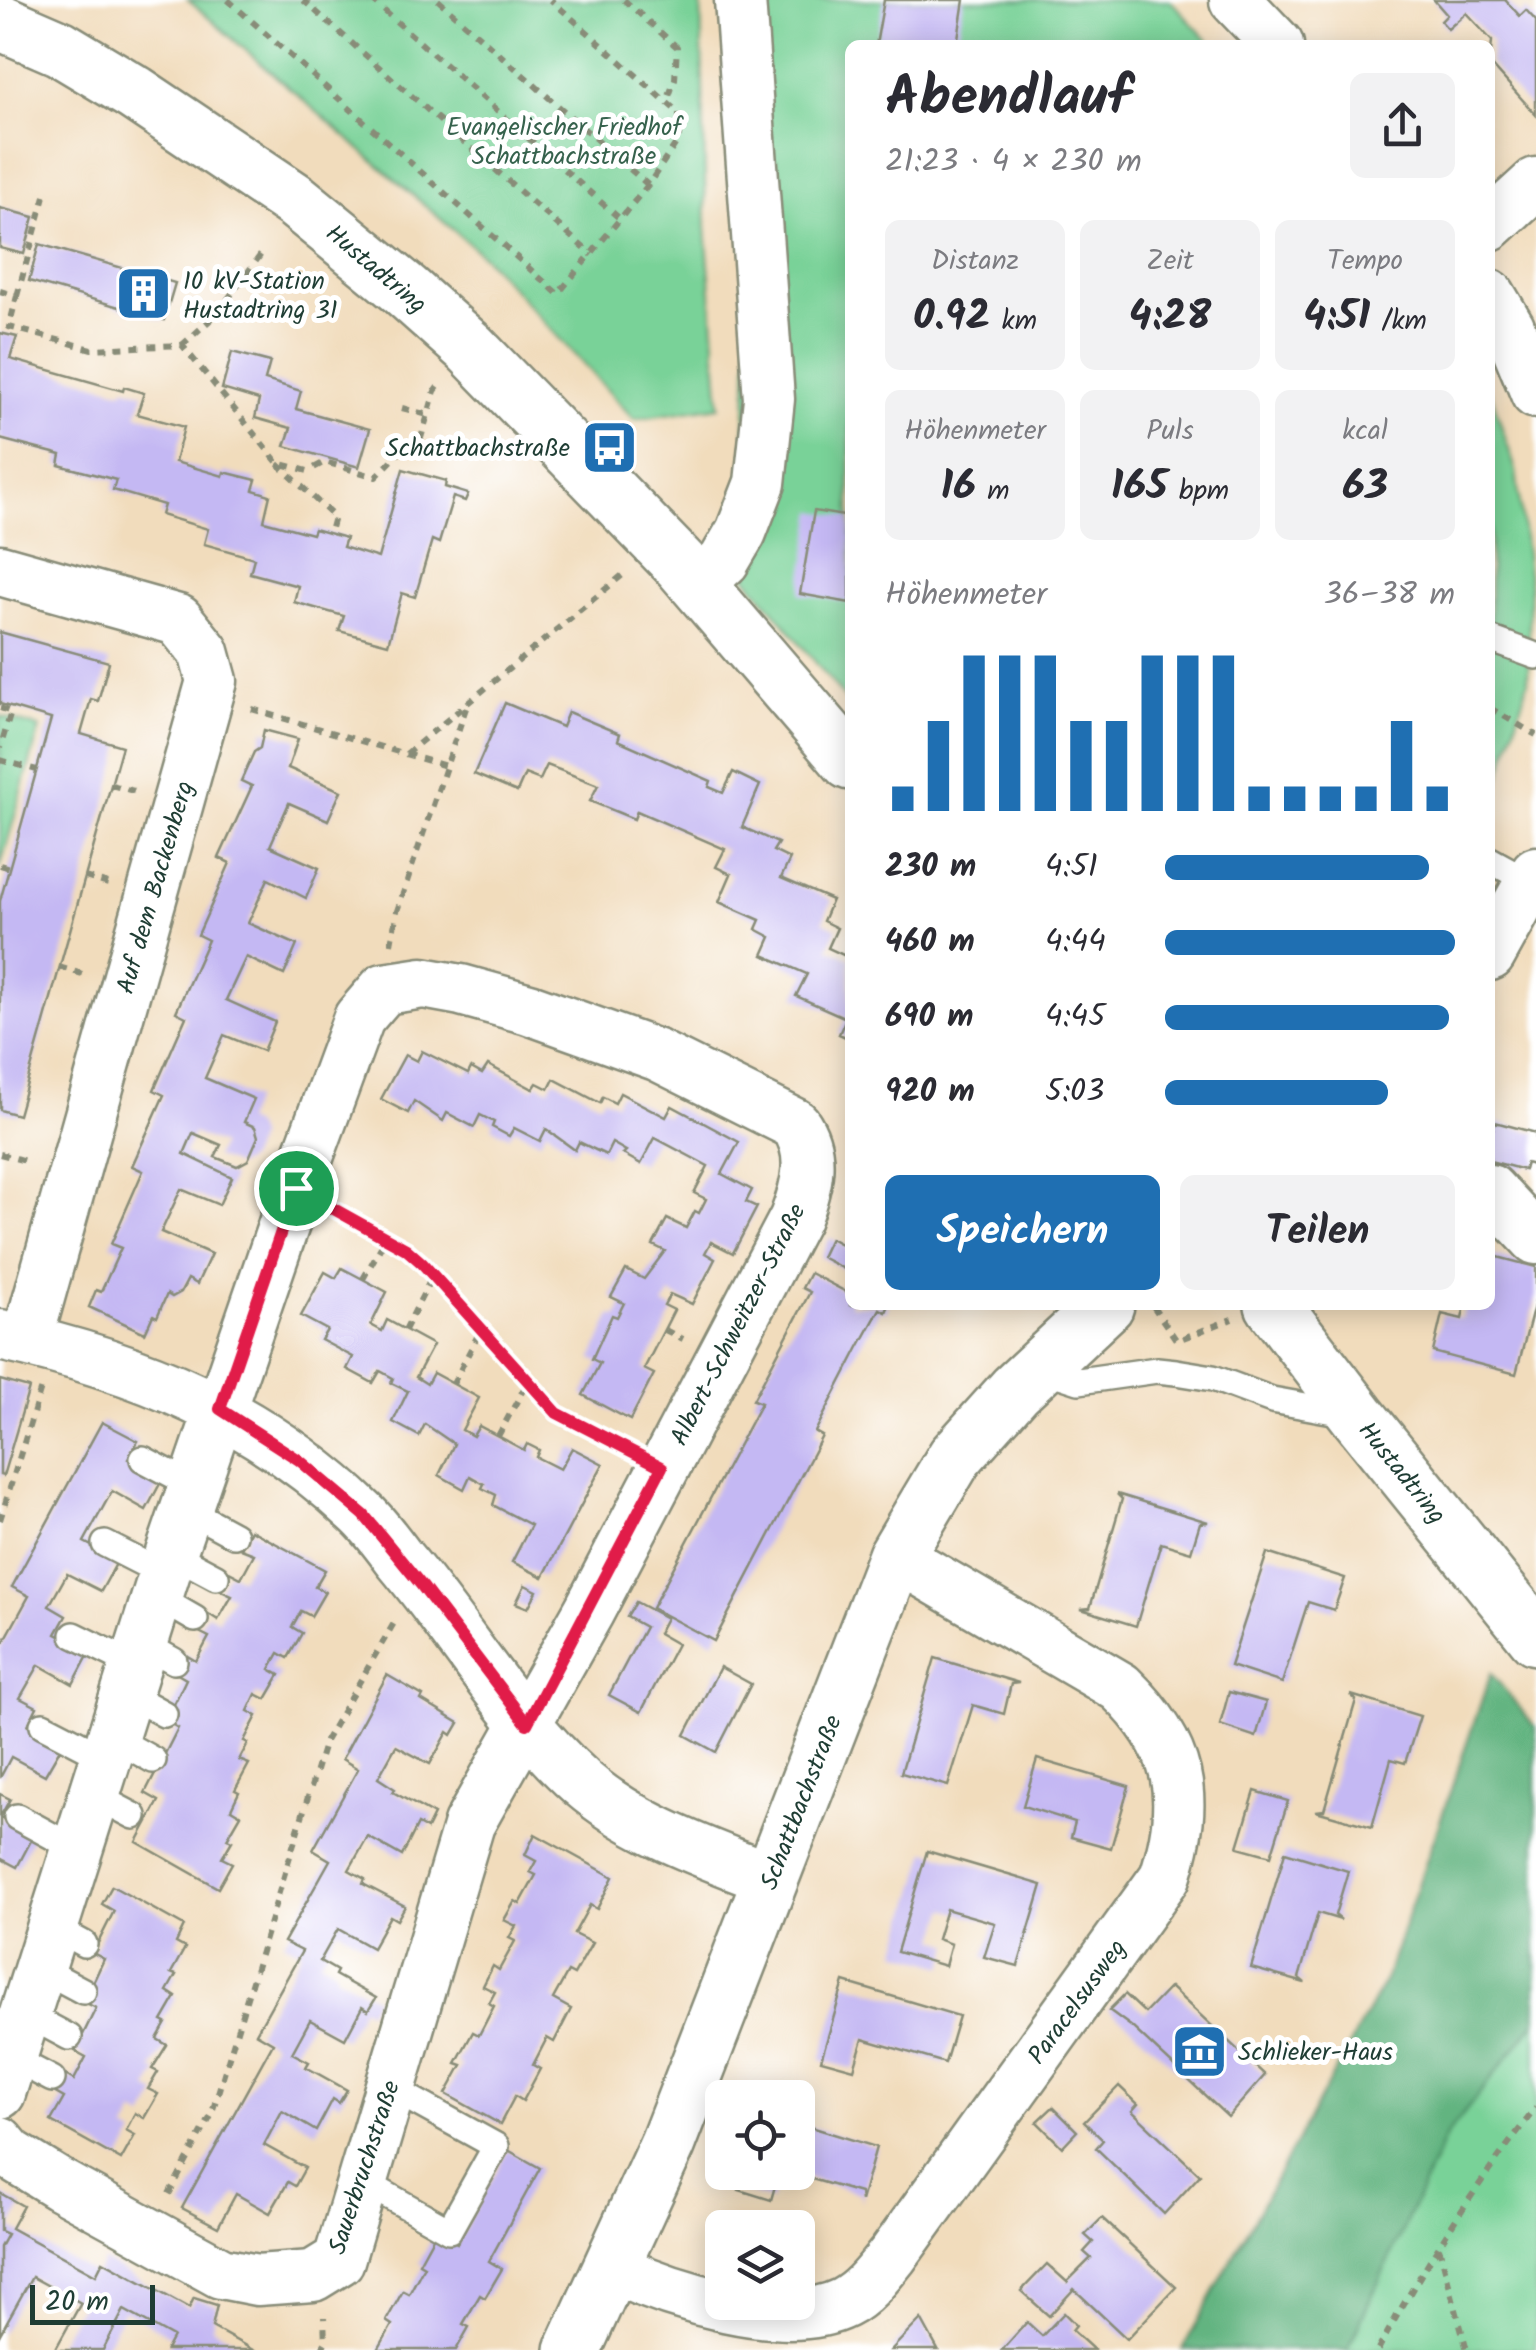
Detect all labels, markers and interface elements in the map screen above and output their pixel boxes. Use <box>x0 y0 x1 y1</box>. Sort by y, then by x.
text: Abendlauf <box>885 56 1131 143</box>
button: share <box>1350 73 1455 178</box>
park label: Evangelischer Friedhof Schattbachstraße <box>446 108 684 177</box>
text: 21:23 · 4 × 230 m <box>885 137 1142 188</box>
street label: Hustadtring <box>316 215 435 324</box>
text: Distanz <box>931 239 1019 284</box>
text: Zeit <box>1146 239 1194 284</box>
text: Tempo <box>1327 239 1403 284</box>
place label: 10 kV-Station Hustadtring 31 <box>183 262 338 331</box>
building icon: 10 kV-Station Hustadtring 31 <box>114 264 174 324</box>
text: 0.92 <box>913 284 990 351</box>
text: 4:28 <box>1129 284 1211 351</box>
text: 4:51 <box>1303 284 1370 351</box>
text: km <box>990 299 1037 344</box>
text: /km <box>1370 299 1427 344</box>
text: Höhenmeter <box>904 409 1046 454</box>
text: Puls <box>1146 409 1194 454</box>
text: kcal <box>1342 409 1388 454</box>
bus stop icon: Schattbachstraße <box>579 417 639 477</box>
place label: Schattbachstraße <box>386 429 570 469</box>
text: 16 <box>941 454 976 521</box>
text: 165 <box>1111 454 1168 521</box>
text: 63 <box>1342 454 1388 521</box>
text: m <box>976 469 1009 514</box>
text: bpm <box>1168 469 1229 514</box>
text: Höhenmeter <box>885 570 1047 621</box>
text: 36–38 m <box>1324 570 1455 621</box>
street label: Auf dem Backenberg <box>106 776 205 999</box>
text: 230 m <box>885 842 976 893</box>
text: 4:51 <box>1045 842 1098 893</box>
text: 460 m <box>885 917 975 968</box>
text: 4:44 <box>1045 917 1106 968</box>
text: 690 m <box>885 992 973 1043</box>
text: 4:45 <box>1045 992 1105 1043</box>
text: 920 m <box>885 1067 975 1118</box>
text: 5:03 <box>1045 1067 1104 1118</box>
pin <box>254 1146 339 1231</box>
icon: arrive <box>269 1161 324 1216</box>
button: Speichern <box>885 1175 1160 1290</box>
button: Teilen <box>1180 1175 1455 1290</box>
street label: Albert-Schweitzer-Straße <box>660 1197 817 1453</box>
street label: Hustadtring <box>1347 1413 1456 1533</box>
street label: Schattbachstraße <box>750 1709 854 1896</box>
street label: Paracelsusweg <box>1018 1931 1137 2073</box>
museum icon: Schlieker-Haus <box>1169 2021 1229 2081</box>
place label: Schlieker-Haus <box>1238 2033 1393 2073</box>
street label: Sauerbruchstraße <box>318 2076 412 2260</box>
map controls <box>705 2080 815 2320</box>
button: locate <box>705 2080 815 2190</box>
button: layers <box>705 2210 815 2320</box>
scale bar <box>30 2280 155 2324</box>
text: 20 m <box>45 2280 109 2325</box>

